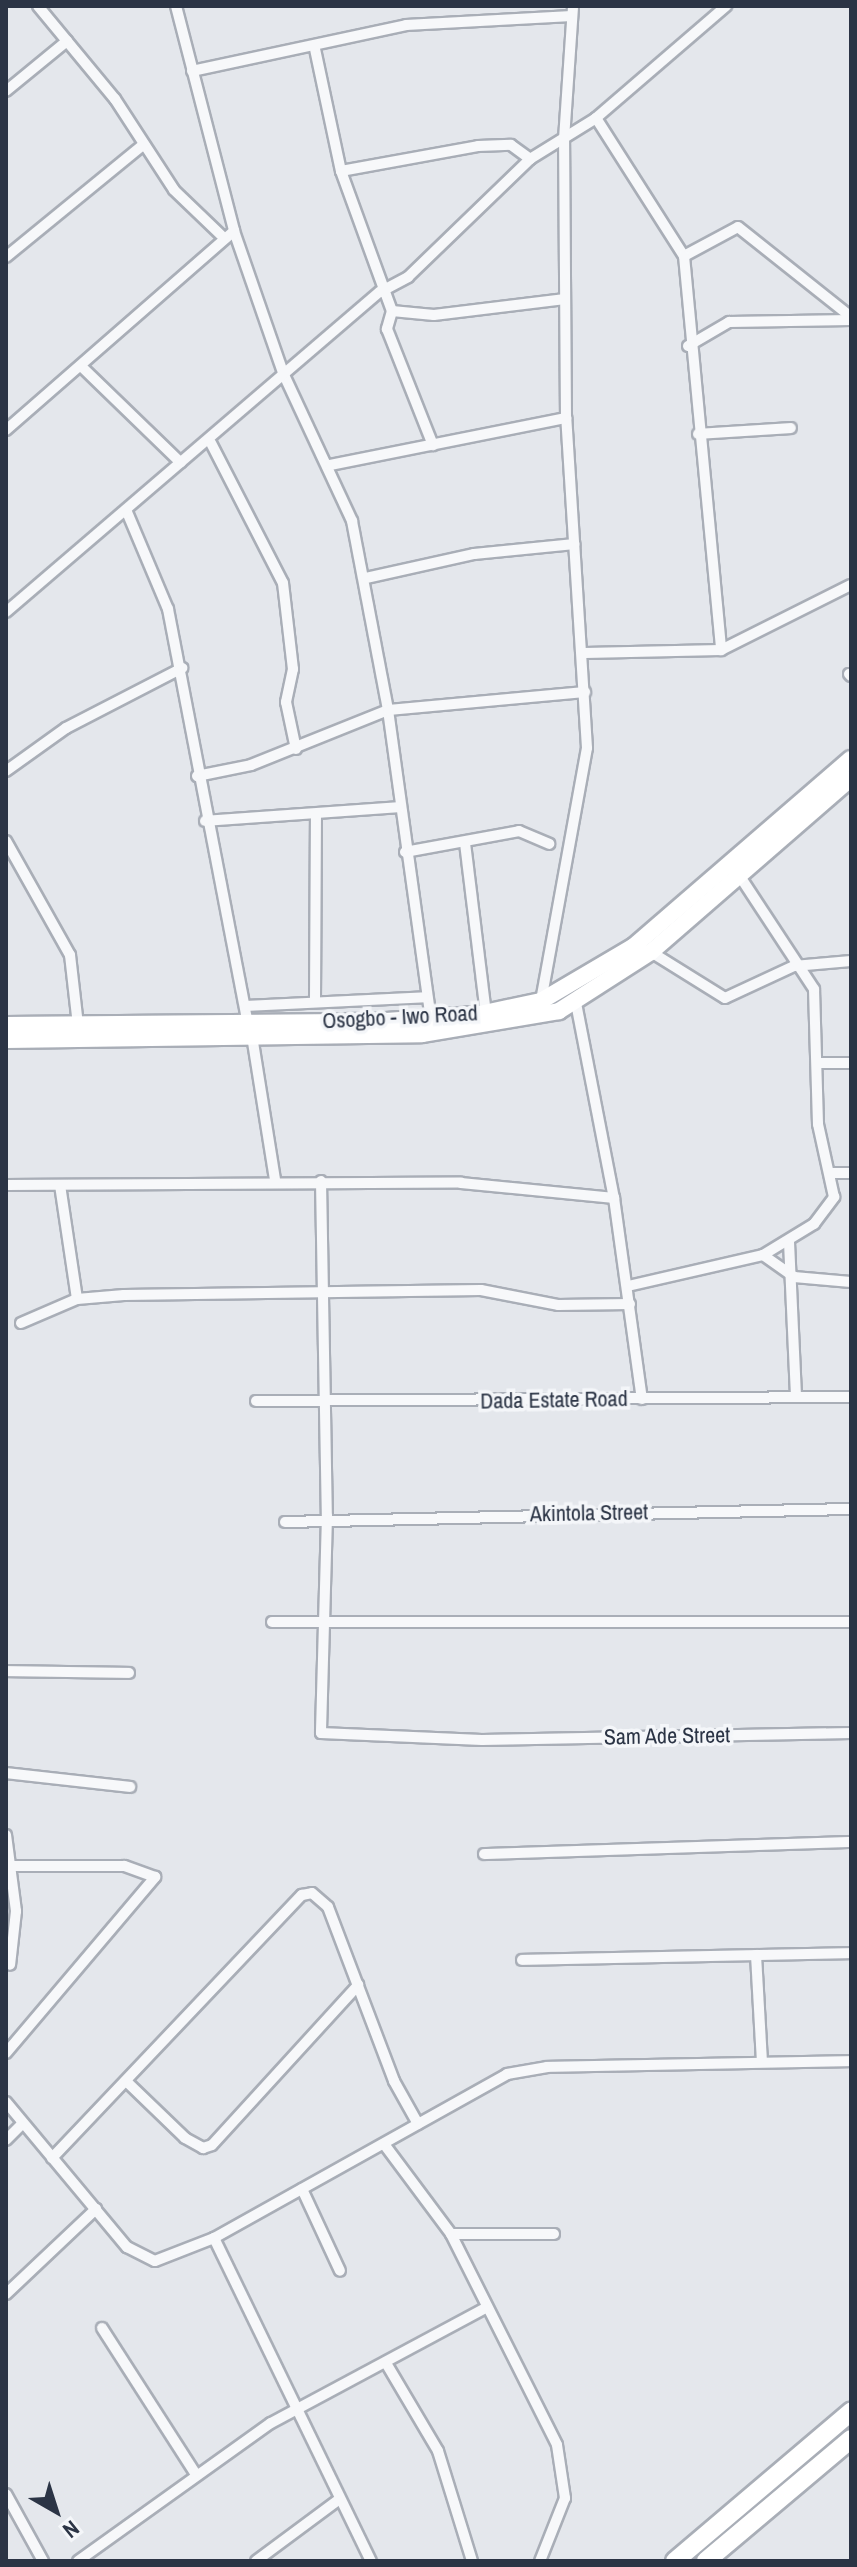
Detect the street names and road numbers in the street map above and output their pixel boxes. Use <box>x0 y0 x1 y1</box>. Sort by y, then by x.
street label: Osogbo - Iwo Road <box>322 1000 478 1034</box>
street label: Dada Estate Road <box>480 1386 628 1414</box>
street label: Akintola Street <box>530 1499 648 1527</box>
street label: Sam Ade Street <box>603 1722 731 1750</box>

